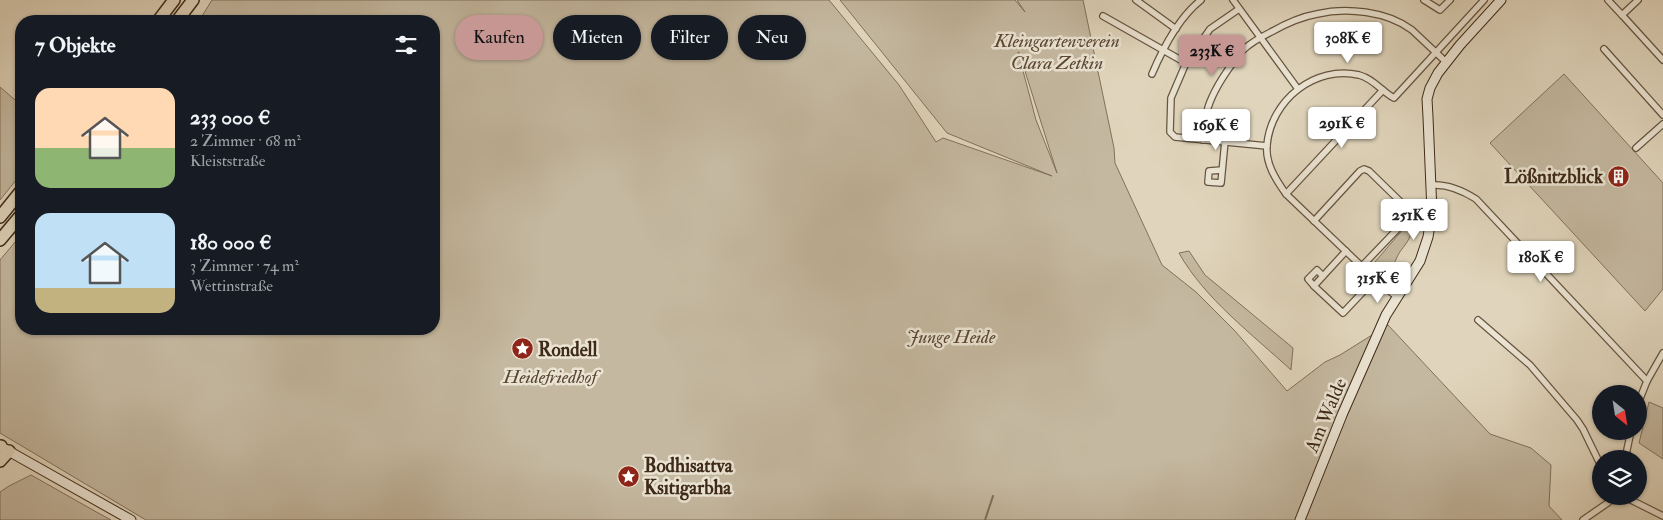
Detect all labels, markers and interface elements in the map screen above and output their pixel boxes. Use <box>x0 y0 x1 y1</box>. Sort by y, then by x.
chip: Kaufen <box>455 15 543 60</box>
chip: Mieten <box>553 15 641 60</box>
chip: Filter <box>651 15 728 60</box>
chip: Neu <box>738 15 806 60</box>
pin: 308K € <box>1307 22 1389 64</box>
text: 308K € <box>1325 28 1371 48</box>
park label: Kleingartenverein Clara Zetkin <box>993 29 1120 75</box>
icon: filters <box>392 31 420 59</box>
text: 7 Objekte <box>35 32 116 59</box>
pin: 233K € <box>1171 34 1253 77</box>
text: 233K € <box>1190 41 1234 61</box>
text: 233 000 € <box>190 104 270 131</box>
pin: 291K € <box>1301 106 1383 149</box>
icon: home <box>75 108 135 168</box>
pin: 169K € <box>1175 108 1257 151</box>
text: 291K € <box>1319 113 1365 133</box>
text: 169K € <box>1193 115 1239 135</box>
text: 2 Zimmer · 68 m² <box>190 131 301 151</box>
text: Kleiststraße <box>190 151 265 171</box>
building icon: Lößnitzblick <box>1607 164 1631 188</box>
place label: Lößnitzblick <box>1504 165 1604 189</box>
pin: 251K € <box>1373 198 1455 241</box>
text: 251K € <box>1392 205 1436 225</box>
text: 180 000 € <box>190 229 272 256</box>
icon: home <box>75 233 135 293</box>
pin: 180K € <box>1500 240 1582 283</box>
text: 180K € <box>1518 247 1564 267</box>
text: 3 Zimmer · 74 m² <box>190 256 299 276</box>
pin: 315K € <box>1337 262 1419 304</box>
text: 315K € <box>1357 268 1399 288</box>
text: Wettinstraße <box>190 276 273 296</box>
park label: Junge Heide <box>907 325 996 349</box>
place icon: Rondell <box>510 337 534 361</box>
place label: Rondell <box>538 338 597 362</box>
park label: Heidefriedhof <box>502 365 601 389</box>
street label: Am Walde <box>1299 375 1352 457</box>
north arrow <box>1592 385 1648 440</box>
map controls <box>1592 385 1647 505</box>
button: layers <box>1592 450 1647 505</box>
place label: Bodhisattva Ksitigarbha <box>644 454 734 501</box>
place icon: Bodhisattva Ksitigarbha <box>616 464 640 488</box>

